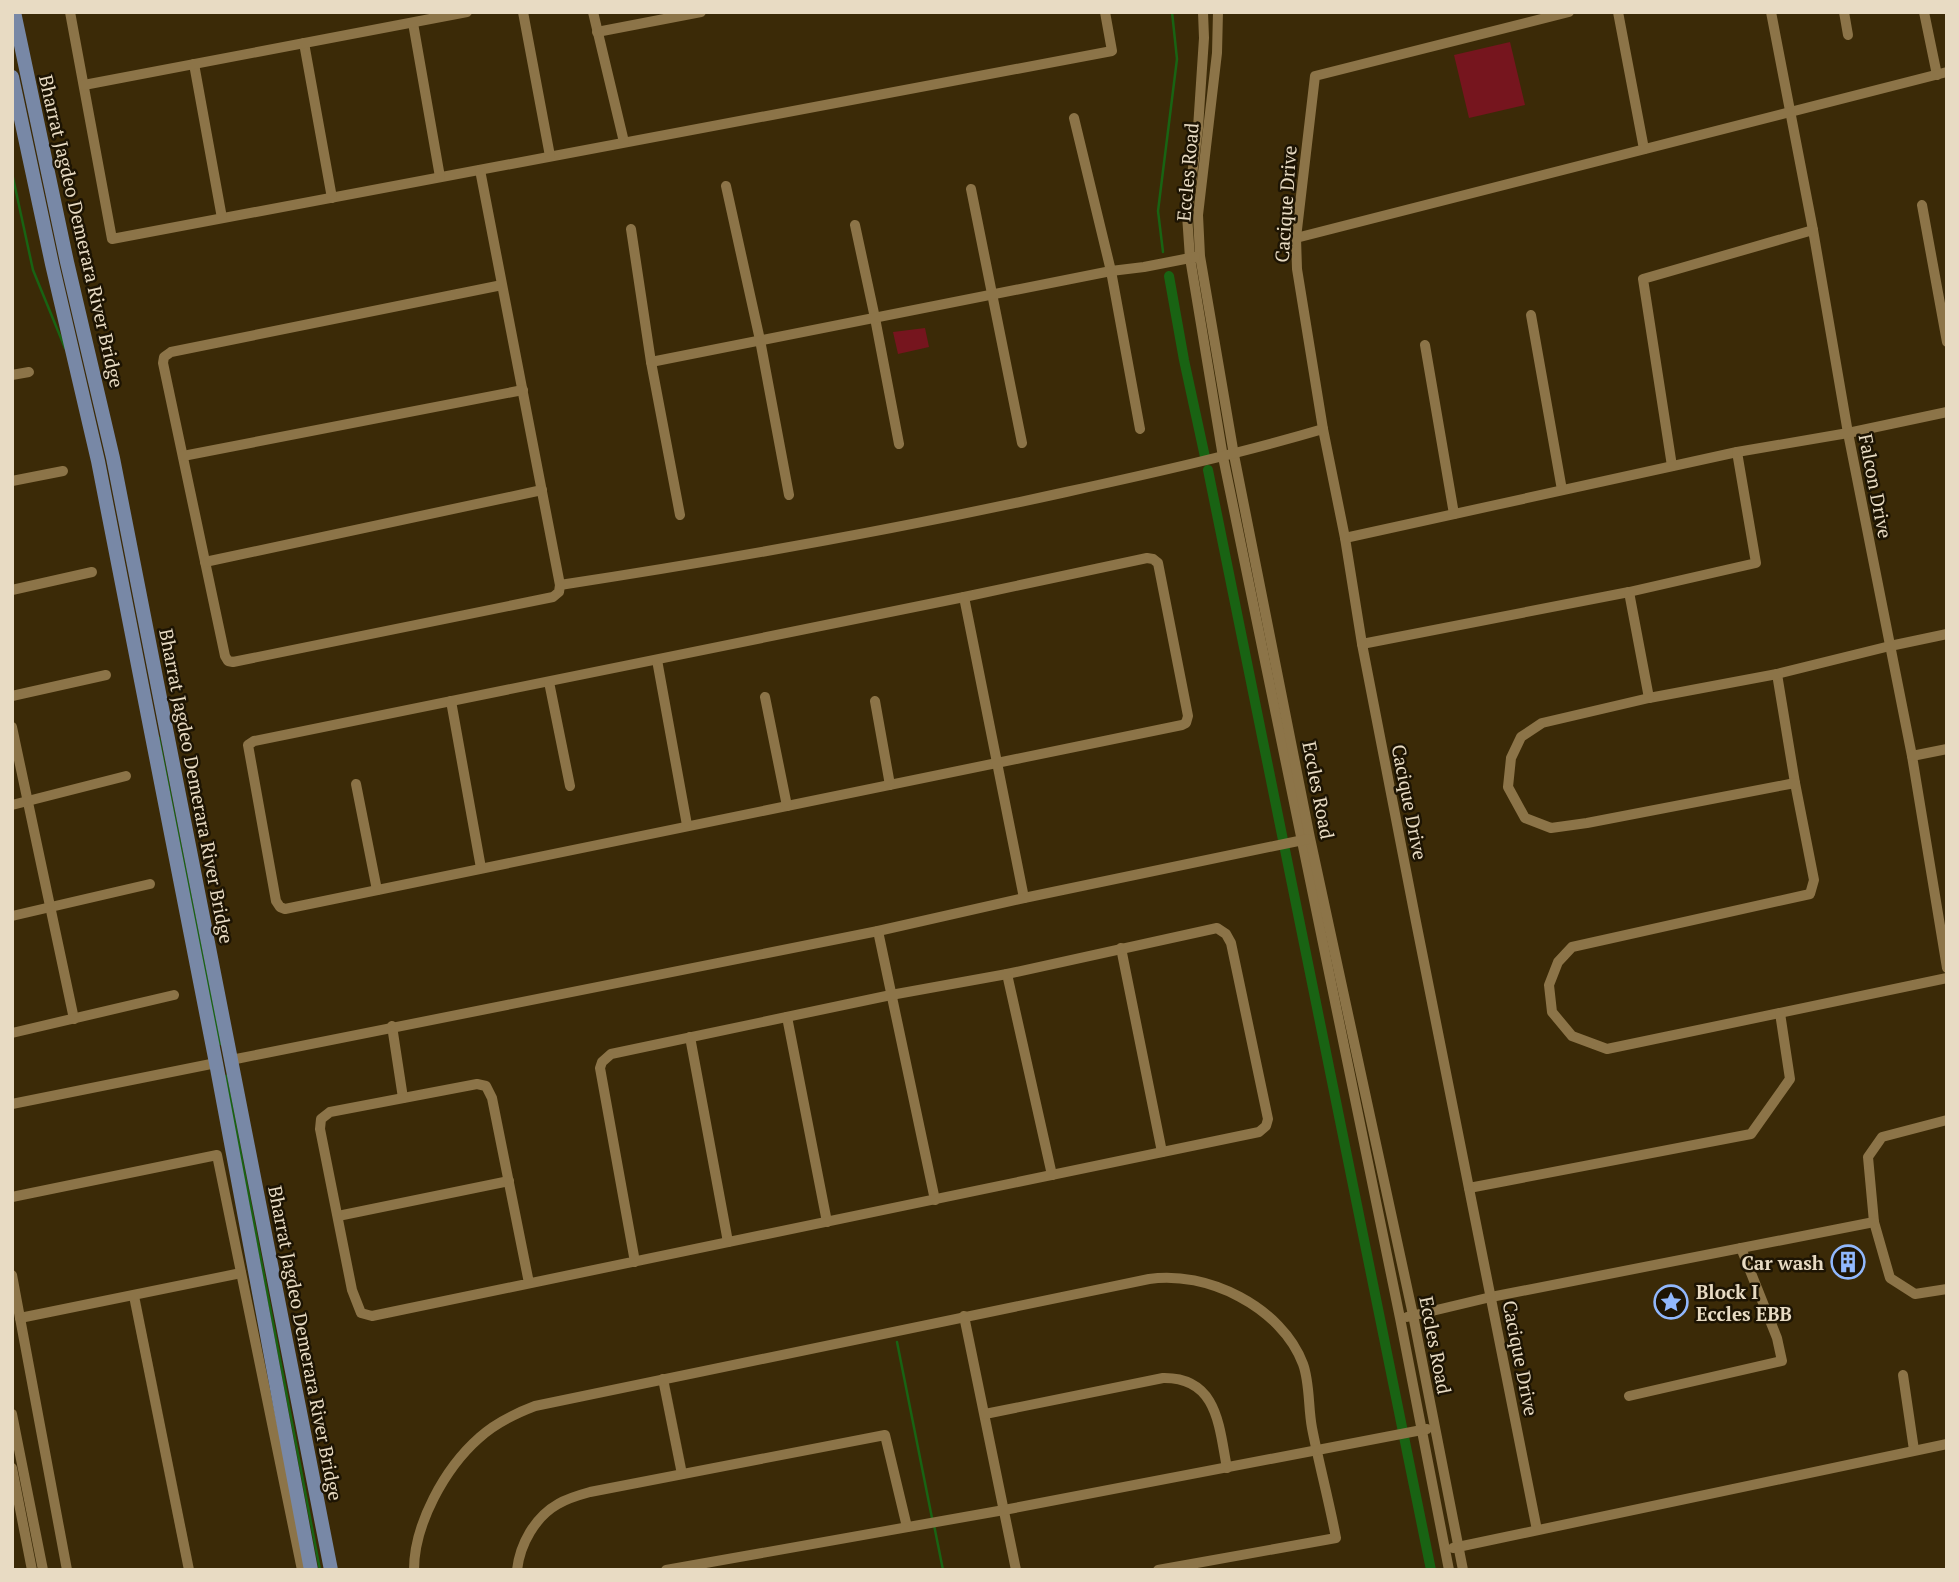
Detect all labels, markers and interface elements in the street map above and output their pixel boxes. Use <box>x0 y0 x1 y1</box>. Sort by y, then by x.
street label: Bharrat Jagdeo Demerara River Bridge <box>34 72 130 390</box>
street label: Eccles Road <box>1170 121 1204 222</box>
street label: Cacique Drive <box>1268 145 1302 263</box>
street label: Falcon Drive <box>1854 432 1898 540</box>
street label: Bharrat Jagdeo Demerara River Bridge <box>154 626 240 946</box>
street label: Eccles Road <box>1297 739 1341 841</box>
street label: Cacique Drive <box>1387 742 1433 862</box>
street label: Bharrat Jagdeo Demerara River Bridge <box>263 1183 349 1503</box>
building icon: Car wash <box>1829 1243 1867 1281</box>
place label: Car wash <box>1741 1250 1824 1275</box>
place label: Block I Eccles EBB <box>1696 1279 1792 1326</box>
place icon: Block I Eccles EBB <box>1652 1283 1690 1321</box>
street label: Eccles Road <box>1414 1294 1458 1396</box>
street label: Cacique Drive <box>1498 1298 1544 1418</box>

